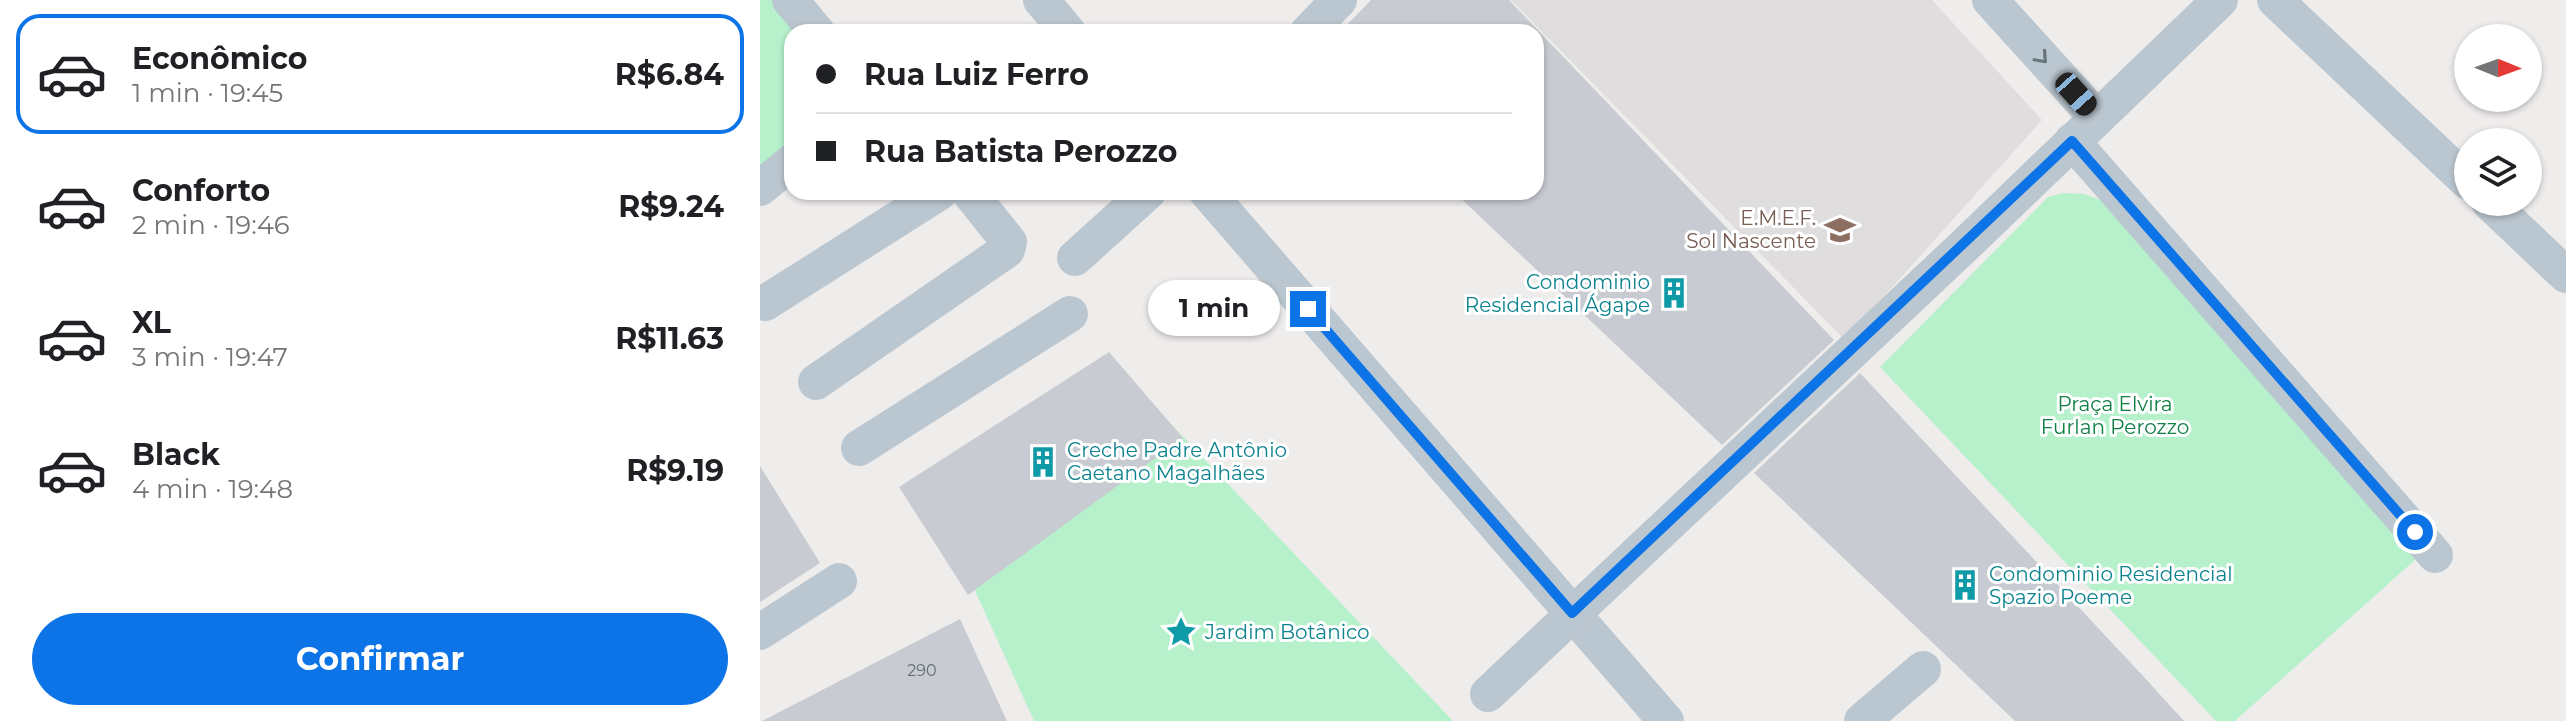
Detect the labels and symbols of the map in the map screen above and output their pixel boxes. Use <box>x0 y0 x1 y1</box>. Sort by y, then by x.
north arrow <box>2454 24 2542 112</box>
one-way arrow <box>2033 48 2047 63</box>
car <box>2051 68 2101 120</box>
place label: E.M.E.F. Sol Nascente <box>1686 206 1816 253</box>
school or university icon: E.M.E.F. Sol Nascente <box>1823 213 1857 247</box>
place label: Condominio Residencial Ágape <box>1465 270 1650 317</box>
building icon: Condominio Residencial Ágape <box>1657 276 1691 310</box>
callout: 1 min <box>1148 281 1280 337</box>
route end <box>1290 291 1326 327</box>
park label: Praça Elvira Furlan Perozzo <box>2041 392 2189 439</box>
place label: Creche Padre Antônio Caetano Magalhães <box>1067 438 1287 485</box>
building icon: Creche Padre Antônio Caetano Magalhães <box>1026 445 1060 479</box>
route start <box>2397 514 2433 550</box>
place label: Condominio Residencial Spazio Poeme <box>1989 562 2233 609</box>
building icon: Condominio Residencial Spazio Poeme <box>1948 568 1982 602</box>
place icon: Jardim Botânico <box>1164 615 1198 649</box>
place label: Jardim Botânico <box>1204 620 1370 644</box>
house number: 290 <box>907 661 937 680</box>

